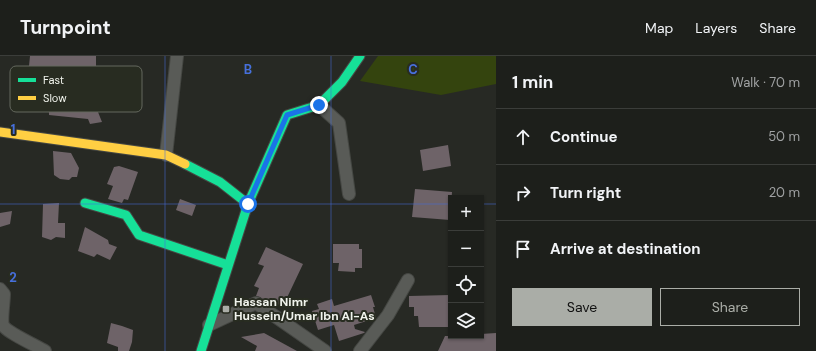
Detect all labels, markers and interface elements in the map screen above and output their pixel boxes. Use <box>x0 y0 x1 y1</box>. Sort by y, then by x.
text: Turnpoint <box>20 15 111 40</box>
text: Map <box>645 19 673 37</box>
text: Layers <box>695 19 737 37</box>
text: Share <box>759 19 796 37</box>
text: B <box>244 61 252 78</box>
text: C <box>408 61 418 78</box>
legend <box>10 66 142 112</box>
text: 1 min <box>512 71 553 93</box>
text: Fast <box>43 73 64 87</box>
text: Walk · 70 m <box>731 74 800 91</box>
text: Slow <box>43 91 67 105</box>
route end <box>310 96 328 114</box>
text: 1 <box>11 121 15 138</box>
icon: ahead <box>512 126 534 148</box>
text: Continue <box>550 127 618 147</box>
text: 50 m <box>768 128 800 145</box>
icon: right <box>512 182 534 204</box>
text: Turn right <box>550 183 621 203</box>
text: 20 m <box>769 184 800 201</box>
route start <box>239 195 257 213</box>
map controls <box>448 195 484 339</box>
button: + <box>448 195 484 231</box>
button: − <box>448 231 484 267</box>
icon: arrive <box>512 238 534 260</box>
text: Arrive at destination <box>550 239 701 259</box>
button: locate <box>448 267 484 303</box>
text: 2 <box>9 269 17 286</box>
button: Save <box>512 288 652 326</box>
button: Share <box>660 288 800 326</box>
place label: Hassan Nimr Hussein/Umar Ibn Al-As <box>234 294 375 324</box>
button: layers <box>448 303 484 339</box>
marker: Hassan Nimr Hussein/Umar Ibn Al-As <box>221 304 231 314</box>

